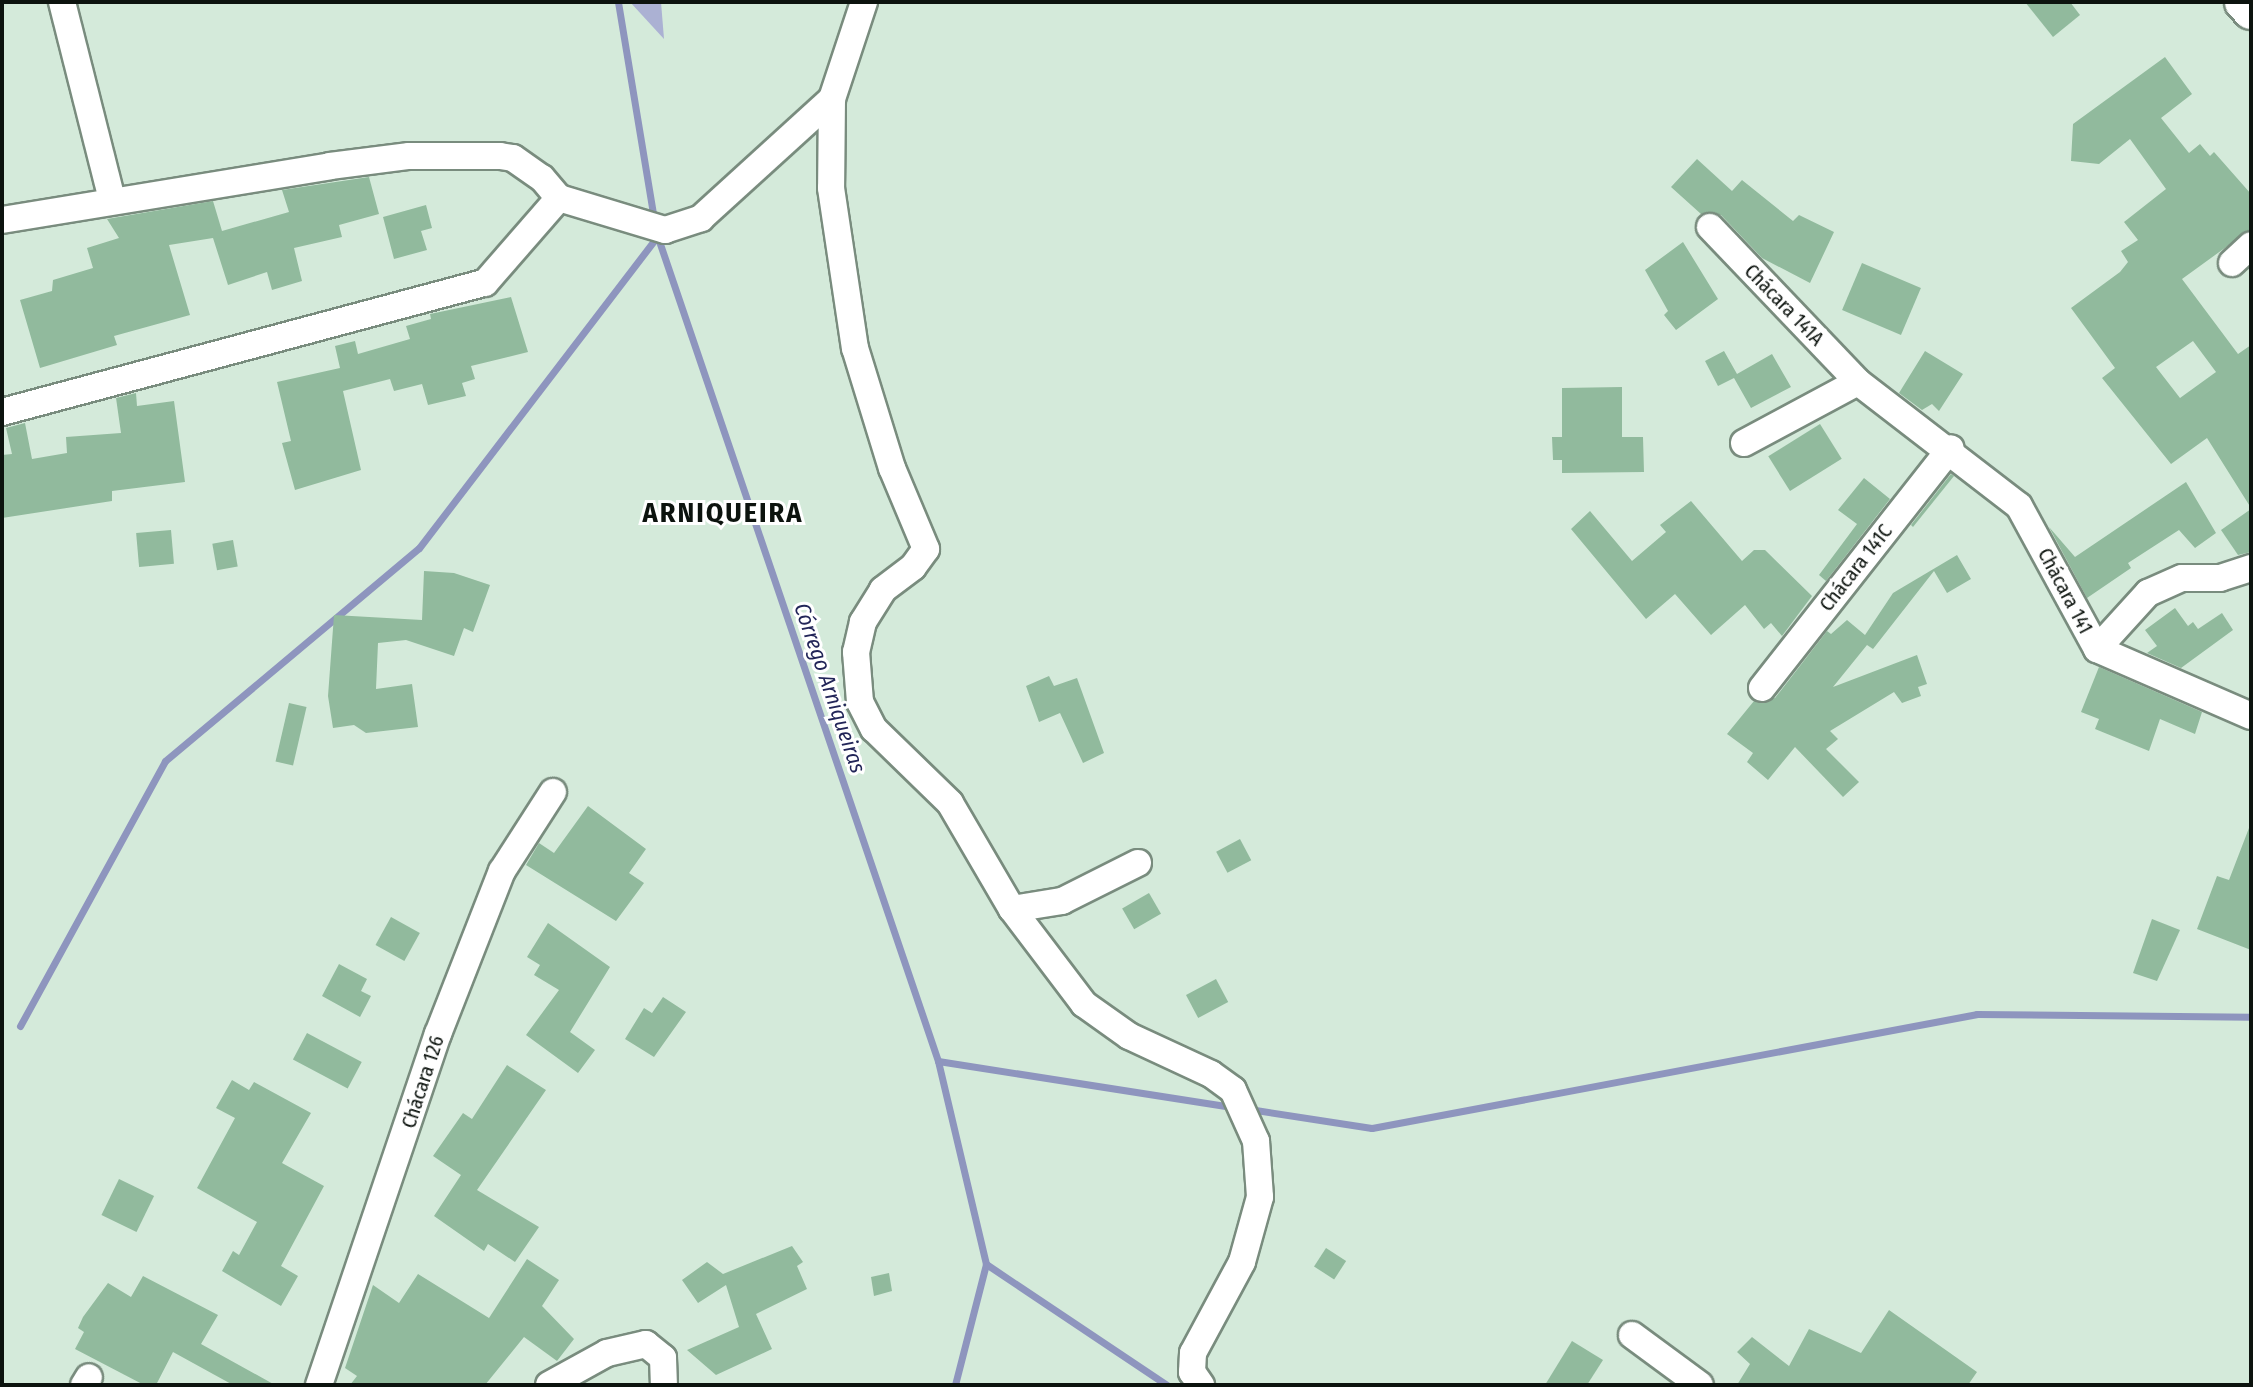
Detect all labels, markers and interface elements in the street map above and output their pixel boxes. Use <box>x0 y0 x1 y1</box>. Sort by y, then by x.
street label: Chácara 141A <box>1739 259 1829 351</box>
district label: ARNIQUEIRA <box>642 496 804 530</box>
street label: Chácara 141C <box>1815 520 1897 616</box>
street label: Chácara 141 <box>2032 544 2098 638</box>
water label: Córrego Arniqueiras <box>789 600 871 776</box>
street label: Chácara 126 <box>397 1033 449 1131</box>

